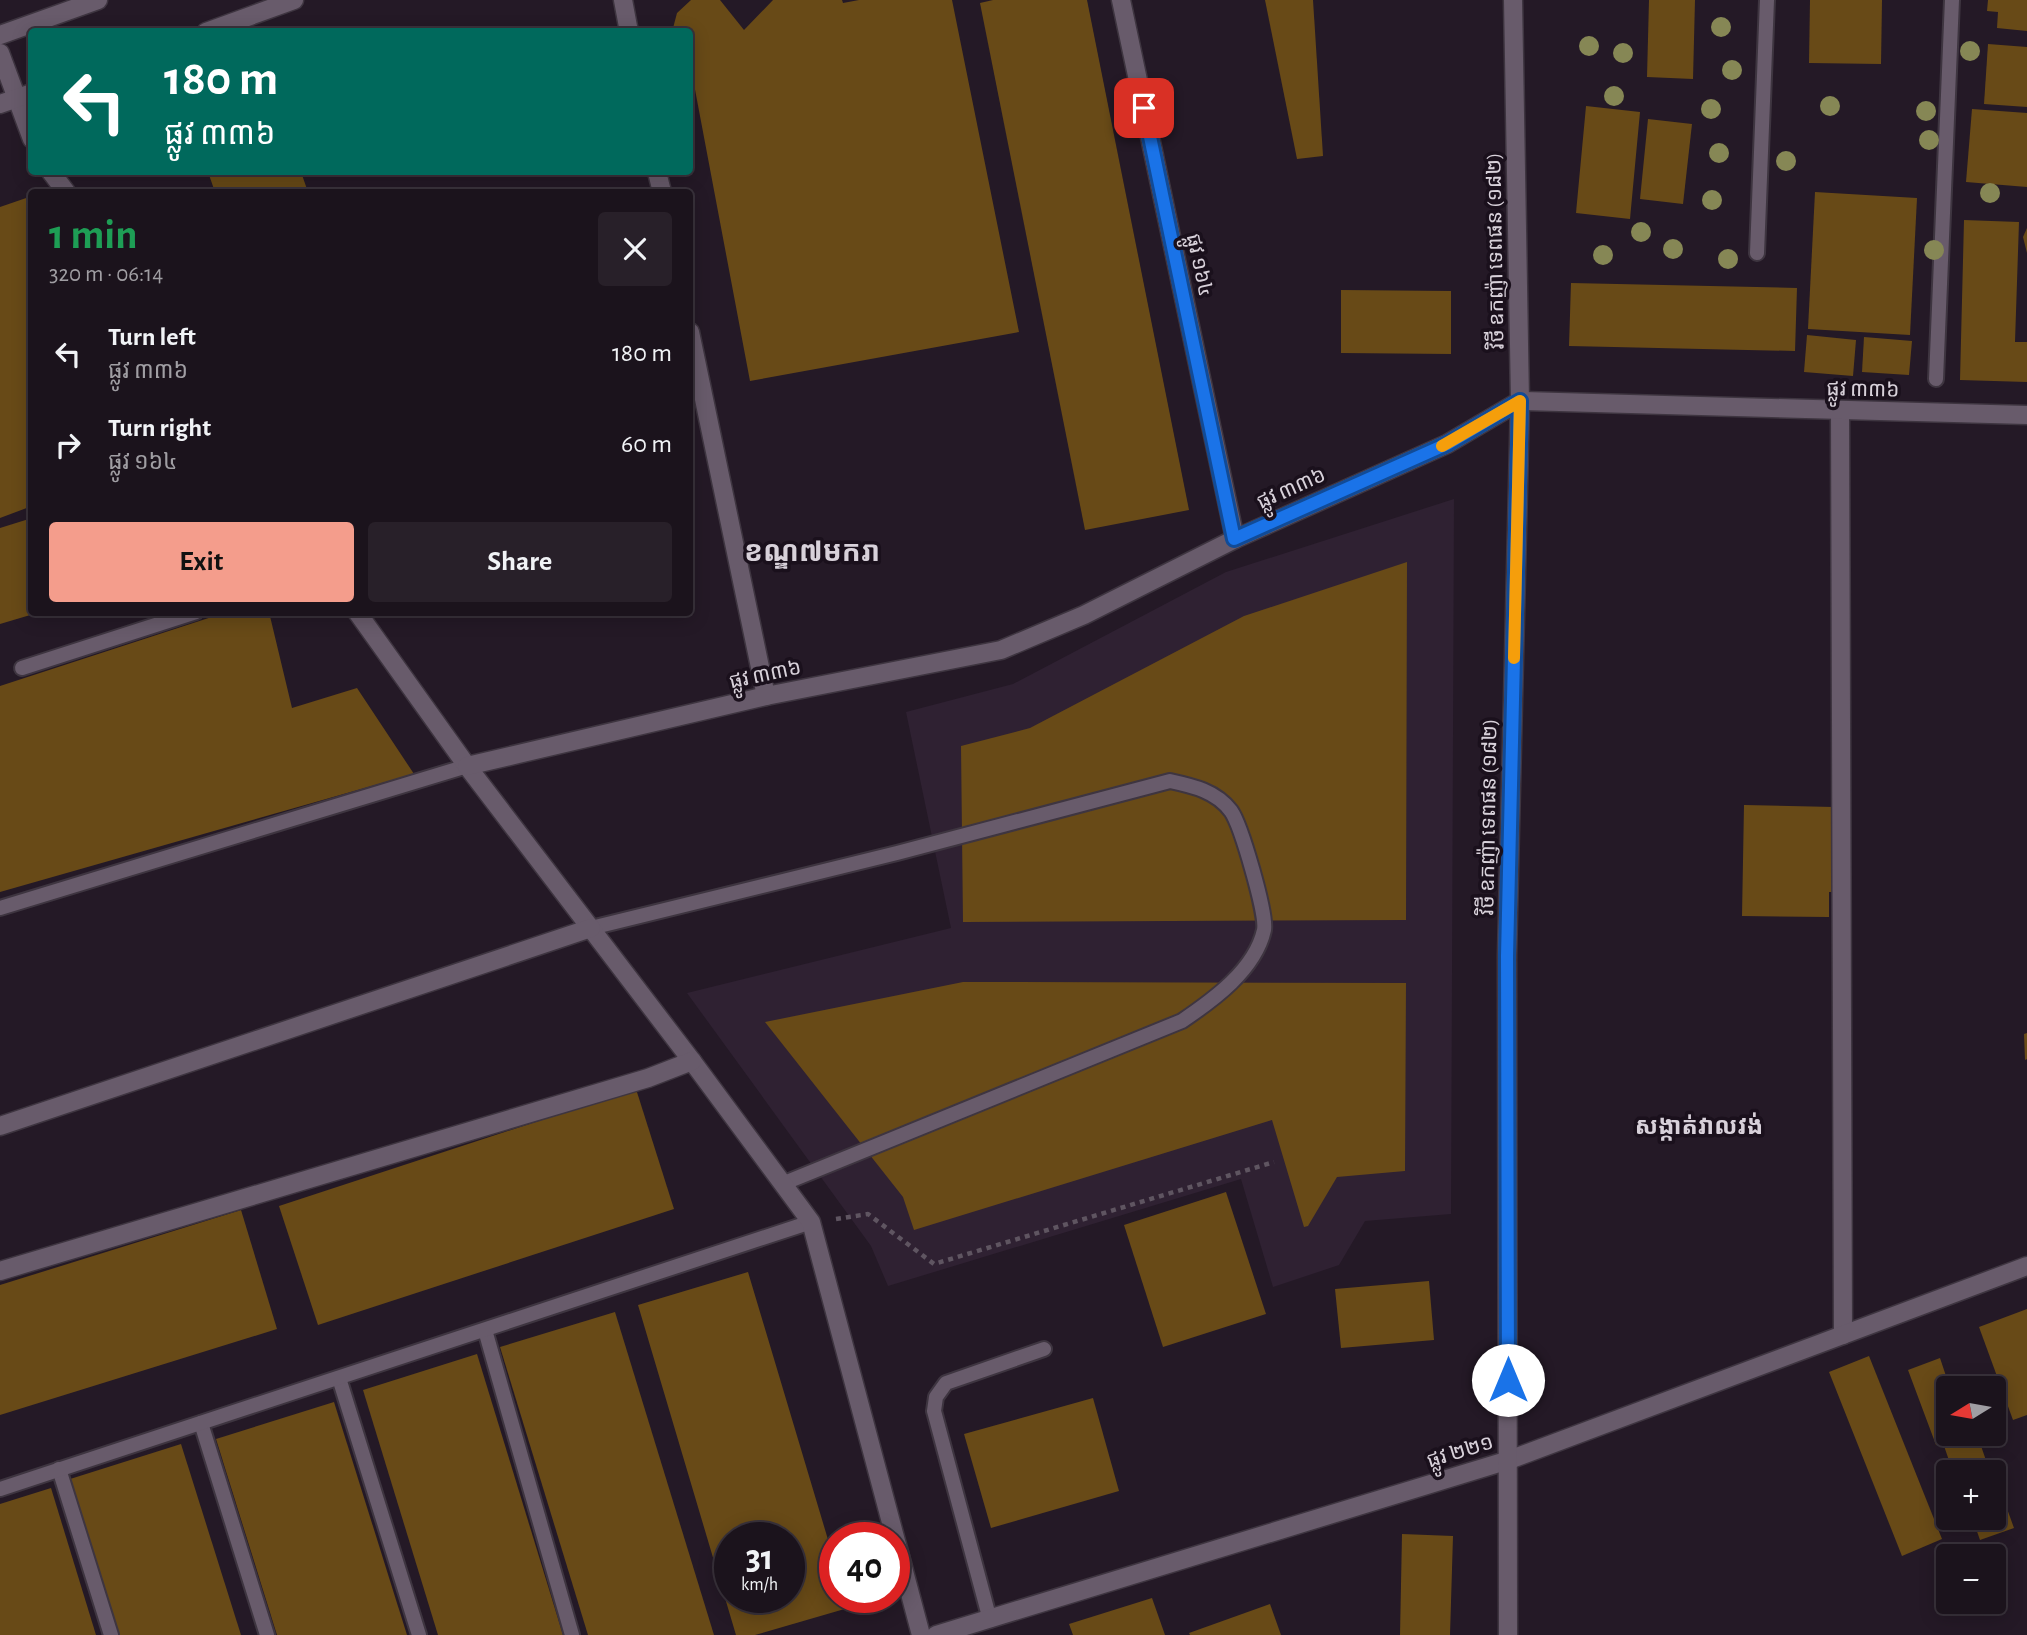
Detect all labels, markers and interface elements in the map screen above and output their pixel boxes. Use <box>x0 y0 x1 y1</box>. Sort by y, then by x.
text: 180 m <box>164 55 278 104</box>
icon: left <box>49 56 140 147</box>
pin <box>1114 78 1174 138</box>
icon: arrive <box>1125 89 1163 127</box>
text: ផ្លូវ ៣៣៦ <box>164 118 275 150</box>
street label: វិថី ឧកញ៉ា ទេពផន (១៨២) <box>1480 152 1510 350</box>
button: close <box>598 212 672 286</box>
text: 1 min <box>49 214 138 256</box>
street label: ផ្លូវ ១៦៤ <box>1175 232 1216 300</box>
text: 320 m · 06:14 <box>49 263 163 286</box>
text: Turn left <box>108 324 196 350</box>
icon: left <box>49 335 87 373</box>
text: 180 m <box>612 340 672 366</box>
text: ផ្លូវ ៣៣៦ <box>108 360 188 383</box>
street label: ផ្លូវ ៣៣៦ <box>1826 378 1900 409</box>
text: Turn right <box>108 415 211 441</box>
icon: right <box>49 426 87 464</box>
text: 60 m <box>621 431 672 457</box>
text: ផ្លូវ ១៦៤ <box>108 451 178 474</box>
street label: ផ្លូវ ៣៣៦ <box>1254 464 1332 520</box>
button: Exit <box>49 522 354 602</box>
button: Share <box>368 522 672 602</box>
district label: ខណ្ឌ៧មករា <box>744 539 880 569</box>
street label: ផ្លូវ ៣៣៦ <box>727 657 805 700</box>
street label: វិថី ឧកញ៉ា ទេពផន (១៨២) <box>1473 718 1503 916</box>
district label: សង្កាត់វាលវង់ <box>1635 1112 1763 1141</box>
position arrow <box>1471 1343 1545 1417</box>
north arrow <box>1936 1376 2006 1446</box>
map controls <box>1936 1376 2006 1614</box>
street label: ផ្លូវ ២២១ <box>1424 1431 1498 1479</box>
button: + <box>1936 1460 2006 1530</box>
speed limit sign: 40 <box>819 1522 910 1613</box>
text: 31 <box>746 1541 773 1576</box>
button: − <box>1936 1544 2006 1614</box>
text: km/h <box>741 1576 778 1594</box>

